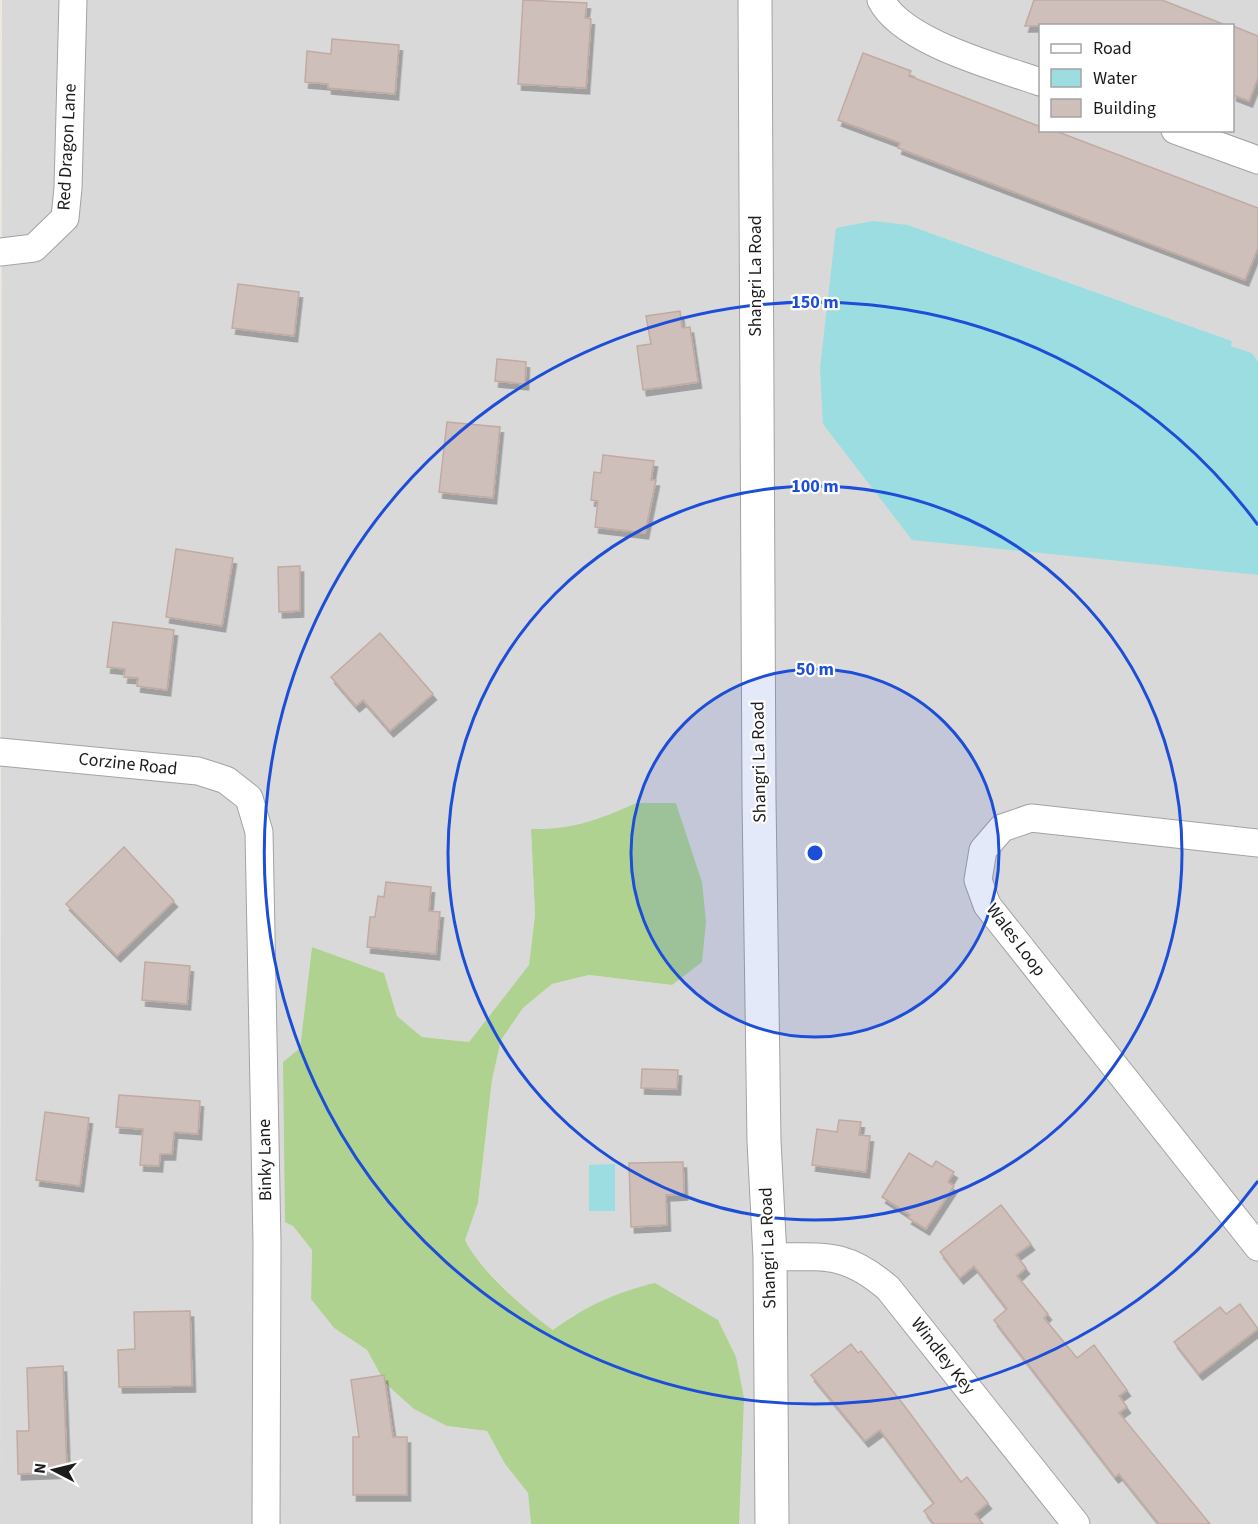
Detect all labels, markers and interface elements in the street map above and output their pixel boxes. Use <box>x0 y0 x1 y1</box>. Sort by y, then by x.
legend <box>1039 24 1234 132</box>
text: Road <box>1093 36 1132 61</box>
text: Water <box>1093 66 1137 91</box>
street label: Red Dragon Lane <box>51 83 83 211</box>
text: Building <box>1093 96 1156 121</box>
street label: Shangri La Road <box>743 215 768 337</box>
text: 150 m <box>791 290 839 315</box>
text: 100 m <box>791 474 839 499</box>
text: 50 m <box>796 657 834 682</box>
street label: Shangri La Road <box>745 701 773 823</box>
street label: Corzine Road <box>77 746 179 782</box>
centre of rings <box>805 843 825 863</box>
street label: Wales Loop <box>980 898 1052 982</box>
street label: Binky Lane <box>252 1119 278 1201</box>
street label: Shangri La Road <box>753 1187 783 1309</box>
street label: Windley Key <box>905 1312 981 1400</box>
north arrow <box>24 1440 84 1500</box>
text: N <box>29 1462 52 1475</box>

